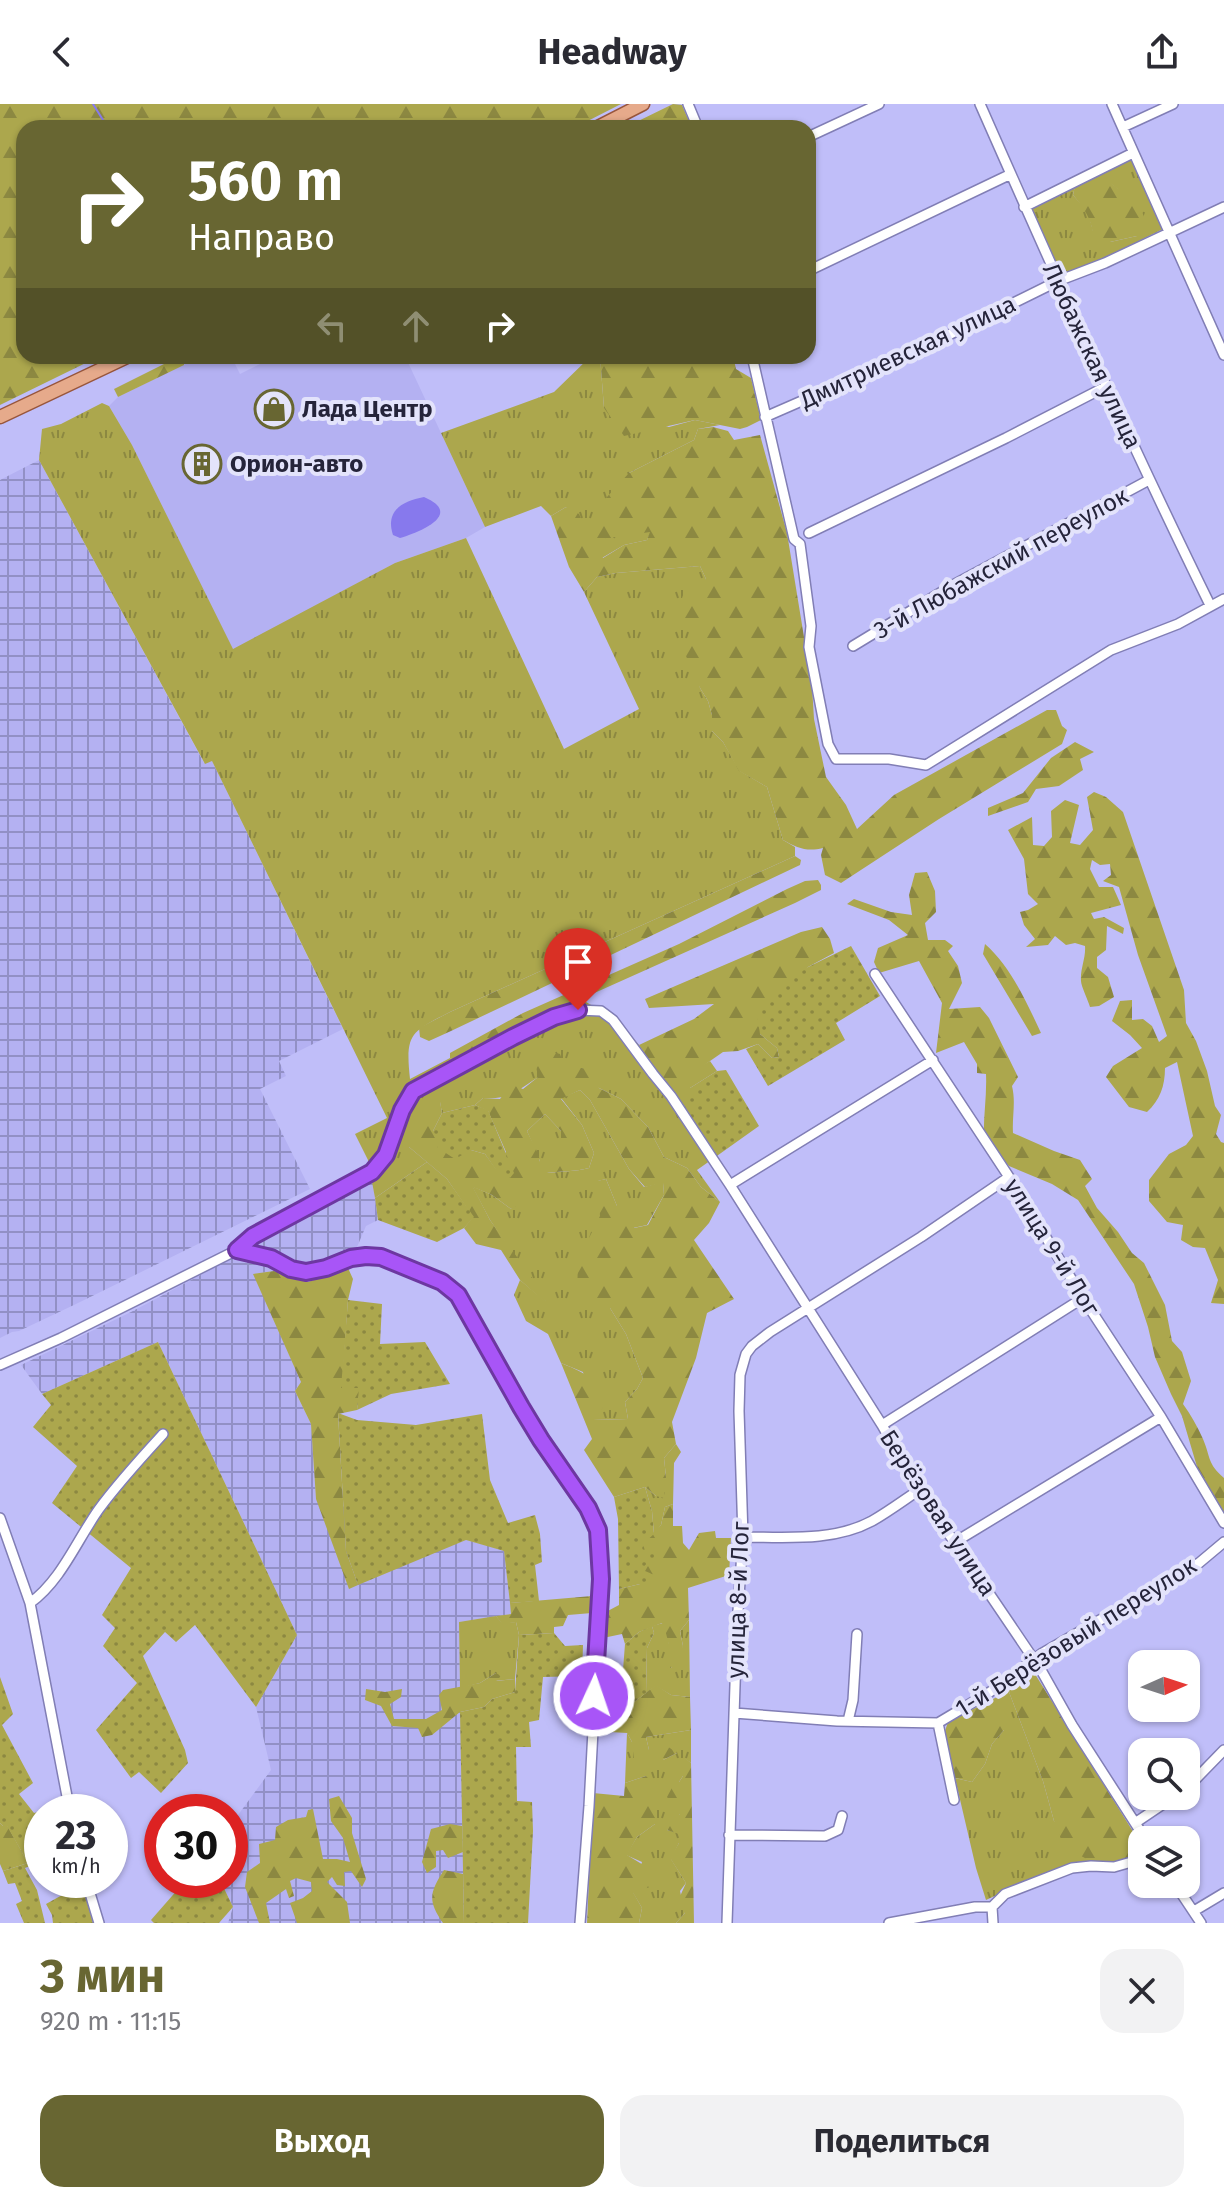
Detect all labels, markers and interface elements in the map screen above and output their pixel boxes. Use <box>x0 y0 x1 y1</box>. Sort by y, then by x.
icon: back <box>40 30 84 74</box>
text: Headway <box>537 30 687 74</box>
icon: share <box>1140 30 1184 74</box>
text: 560 m <box>188 148 343 215</box>
icon: right <box>56 152 160 256</box>
text: Направо <box>188 216 335 260</box>
street label: Любажская улица <box>1037 259 1147 453</box>
street label: Дмитриевская улица <box>795 290 1020 415</box>
icon: left <box>310 304 354 348</box>
icon: ahead <box>394 304 438 348</box>
icon: right <box>478 304 522 348</box>
shop icon: Лада Центр <box>253 388 295 430</box>
place label: Лада Центр <box>302 395 432 423</box>
building icon: Орион-авто <box>181 443 223 485</box>
place label: Орион-авто <box>230 450 363 478</box>
street label: 3-й Любажский переулок <box>869 481 1133 645</box>
pin <box>544 928 612 1010</box>
icon: arrive <box>556 940 600 984</box>
street label: улица 9-й Лог <box>999 1173 1106 1321</box>
street label: Берёзовая улица <box>874 1425 1002 1601</box>
street label: улица 8-й Лог <box>721 1520 755 1679</box>
street label: 1-й Берёзовый переулок <box>950 1551 1202 1723</box>
north arrow <box>1128 1650 1200 1722</box>
map controls <box>1128 1650 1200 1898</box>
position arrow <box>552 1654 636 1738</box>
button: search <box>1128 1738 1200 1810</box>
speed limit sign: 30 <box>144 1794 248 1898</box>
text: 23 <box>55 1812 97 1860</box>
button: layers <box>1128 1826 1200 1898</box>
text: km/h <box>51 1854 101 1878</box>
text: 3 мин <box>40 1947 165 2005</box>
button: close <box>1100 1949 1184 2033</box>
text: 920 m · 11:15 <box>40 2006 181 2037</box>
button: Выход <box>40 2095 604 2187</box>
button: Поделиться <box>620 2095 1184 2187</box>

